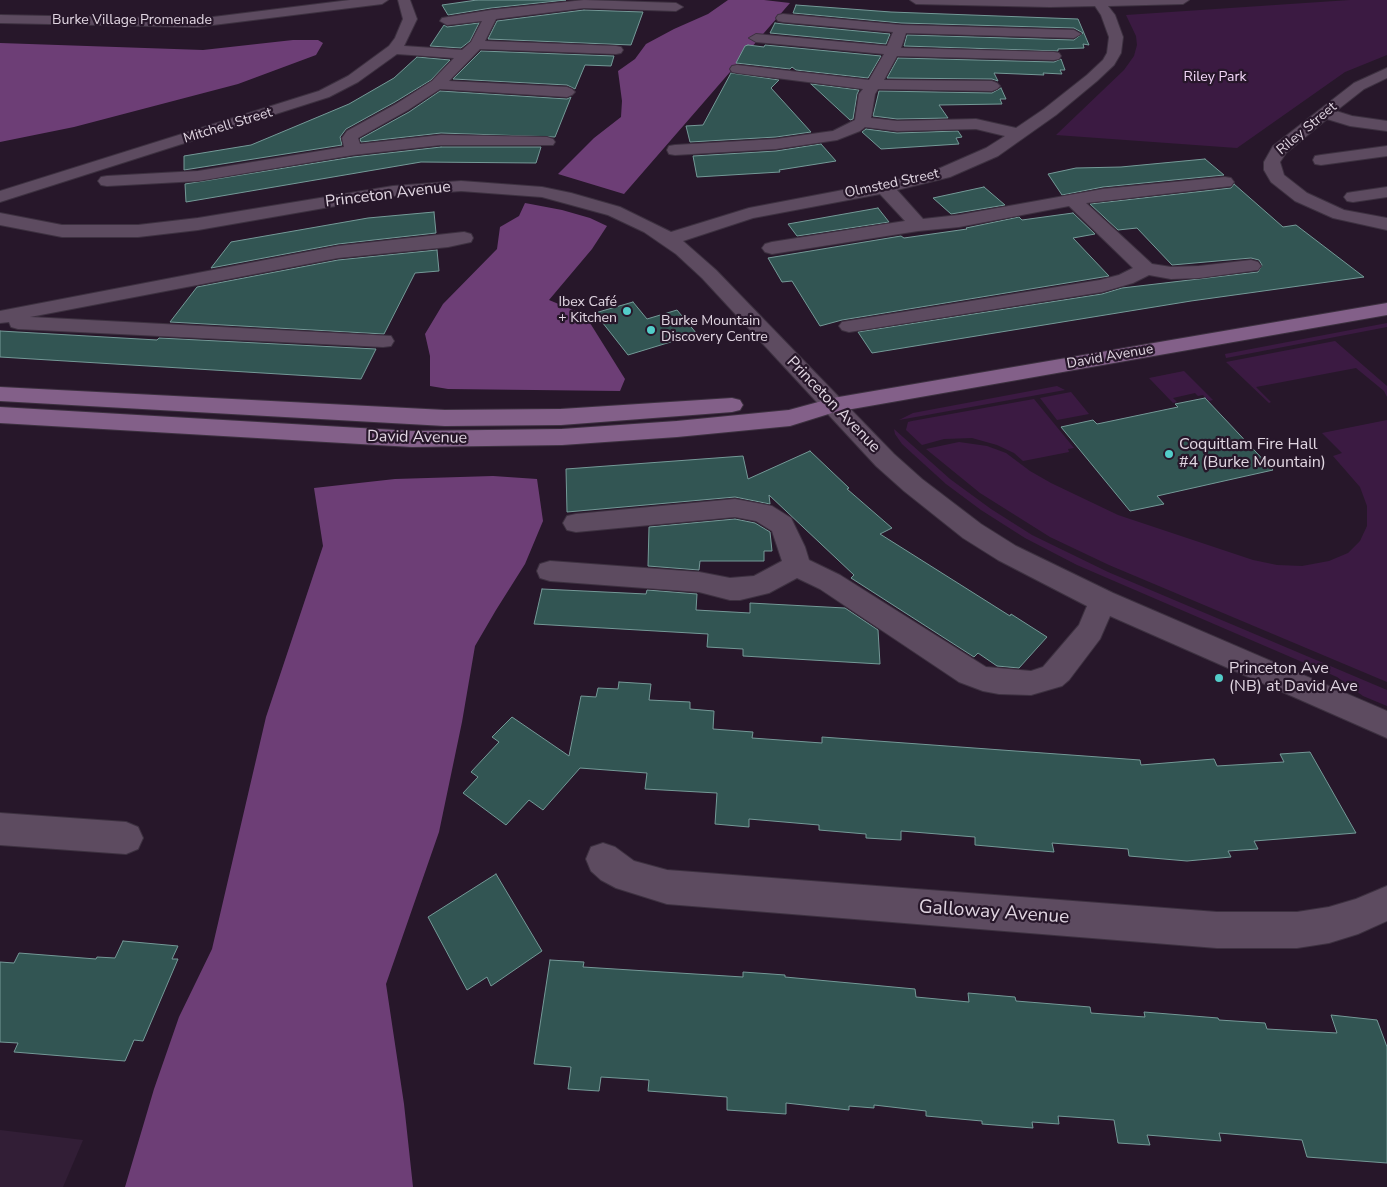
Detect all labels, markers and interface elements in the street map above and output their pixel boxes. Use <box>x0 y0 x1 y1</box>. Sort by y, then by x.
street label: Burke Village Promenade <box>52 13 212 29</box>
park label: Riley Park <box>1184 70 1246 86</box>
street label: Riley Street <box>1274 99 1340 159</box>
street label: Mitchell Street <box>182 105 274 147</box>
street label: Olmsted Street <box>843 166 941 202</box>
street label: Princeton Avenue <box>324 178 452 212</box>
place label: Ibex Café + Kitchen <box>558 295 617 328</box>
marker: Ibex Café + Kitchen <box>621 305 633 317</box>
place label: Burke Mountain Discovery Centre <box>661 314 768 347</box>
marker: Burke Mountain Discovery Centre <box>645 324 657 336</box>
street label: David Avenue <box>1065 341 1155 373</box>
street label: Princeton Avenue <box>782 353 884 457</box>
street label: David Avenue <box>367 428 467 448</box>
place label: Coquitlam Fire Hall #4 (Burke Mountain) <box>1179 435 1326 473</box>
marker: Coquitlam Fire Hall #4 (Burke Mountain) <box>1163 448 1175 460</box>
place label: Princeton Ave (NB) at David Ave <box>1229 659 1358 697</box>
marker: Princeton Ave (NB) at David Ave <box>1213 672 1225 684</box>
street label: Galloway Avenue <box>918 896 1070 930</box>

